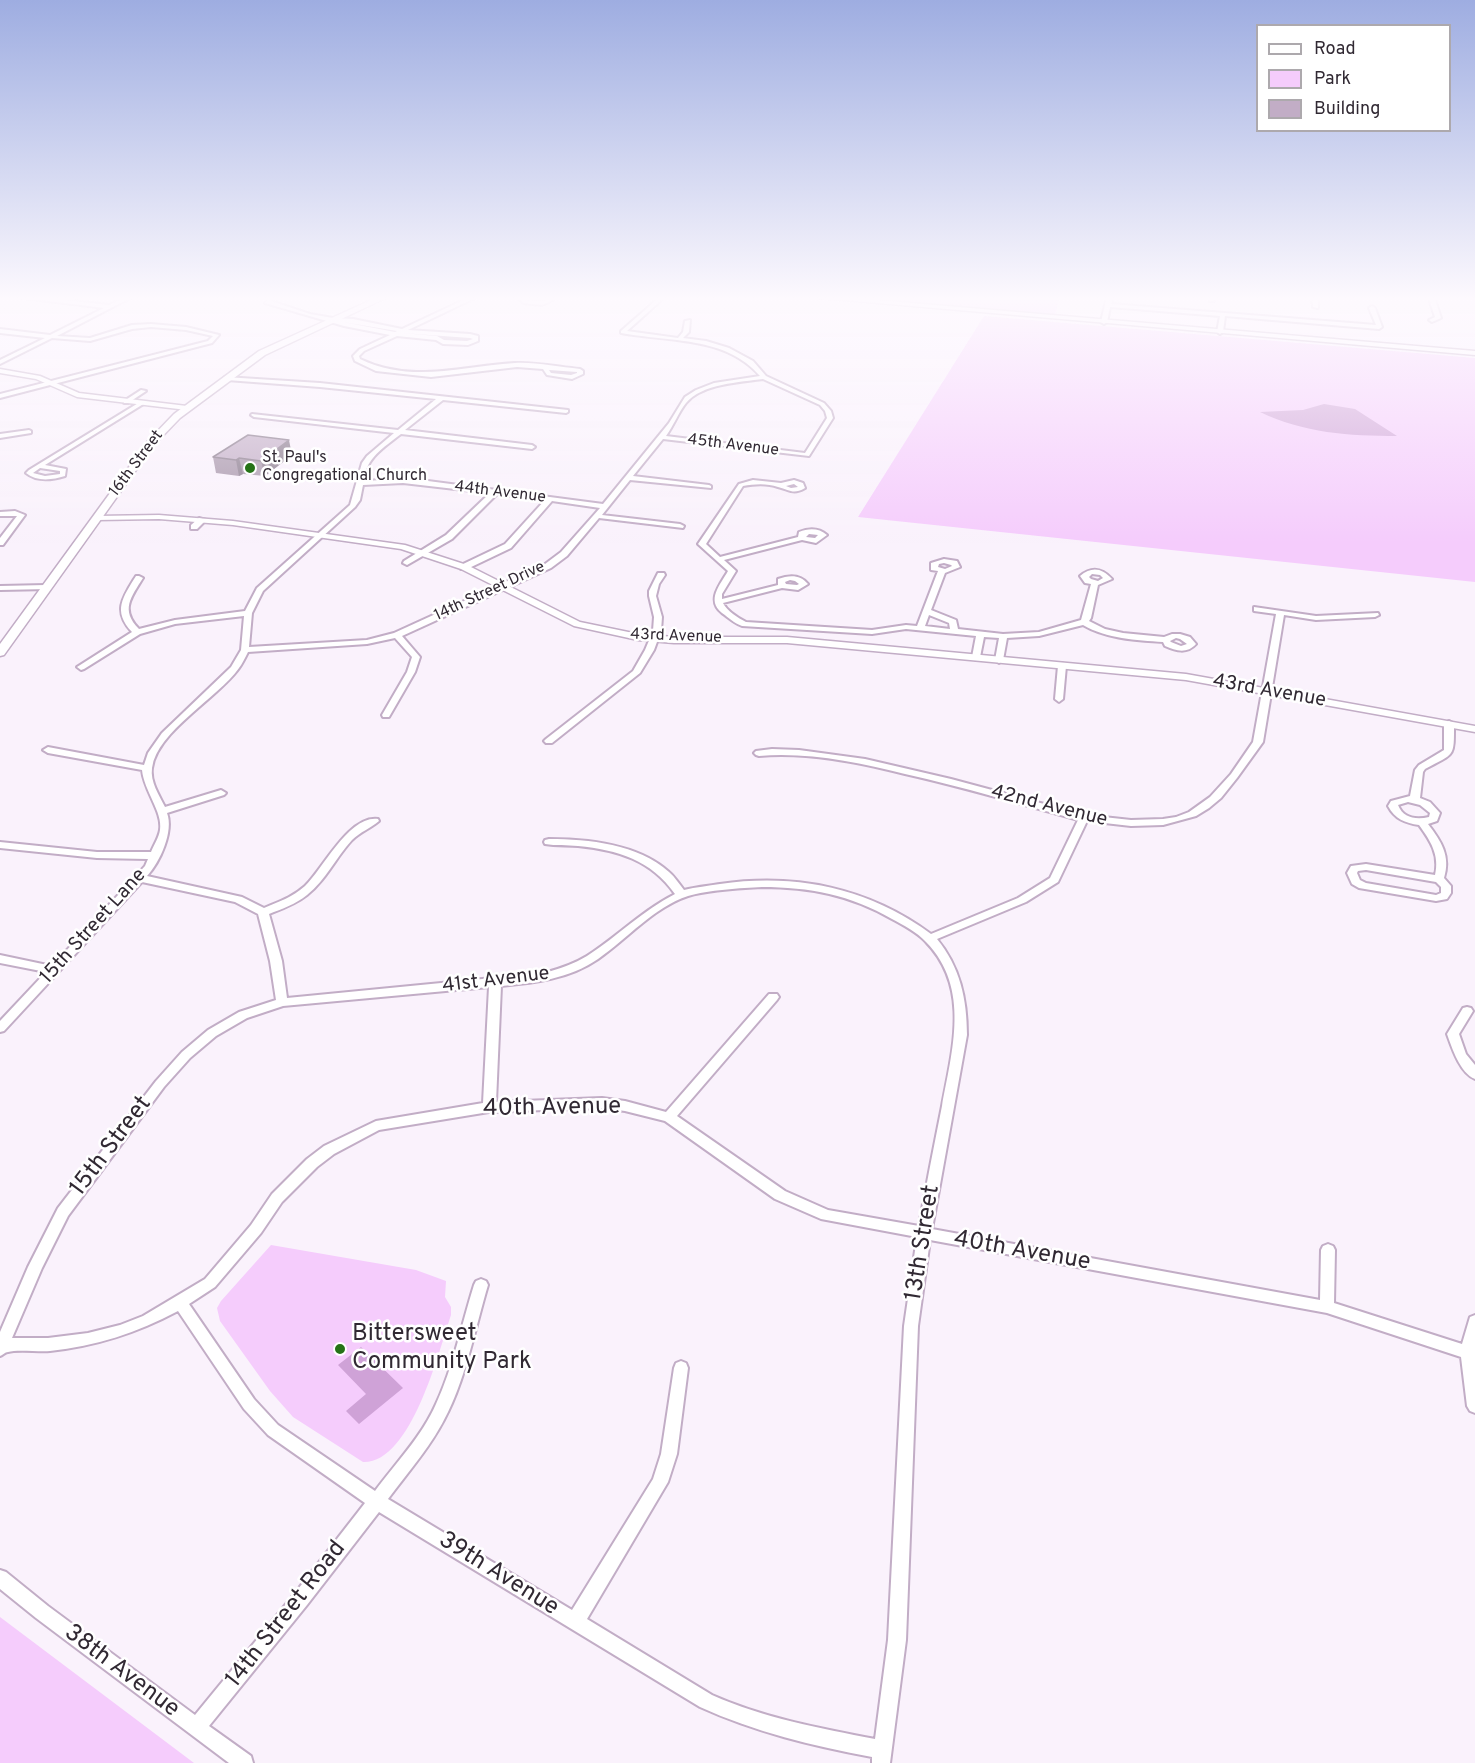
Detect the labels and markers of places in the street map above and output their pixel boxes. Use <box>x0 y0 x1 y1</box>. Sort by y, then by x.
place label: St. Paul's Congregational Church <box>262 449 427 487</box>
marker: St. Paul's Congregational Church <box>243 461 257 475</box>
place label: Bittersweet Community Park <box>352 1321 532 1377</box>
marker: Bittersweet Community Park <box>333 1342 347 1356</box>

